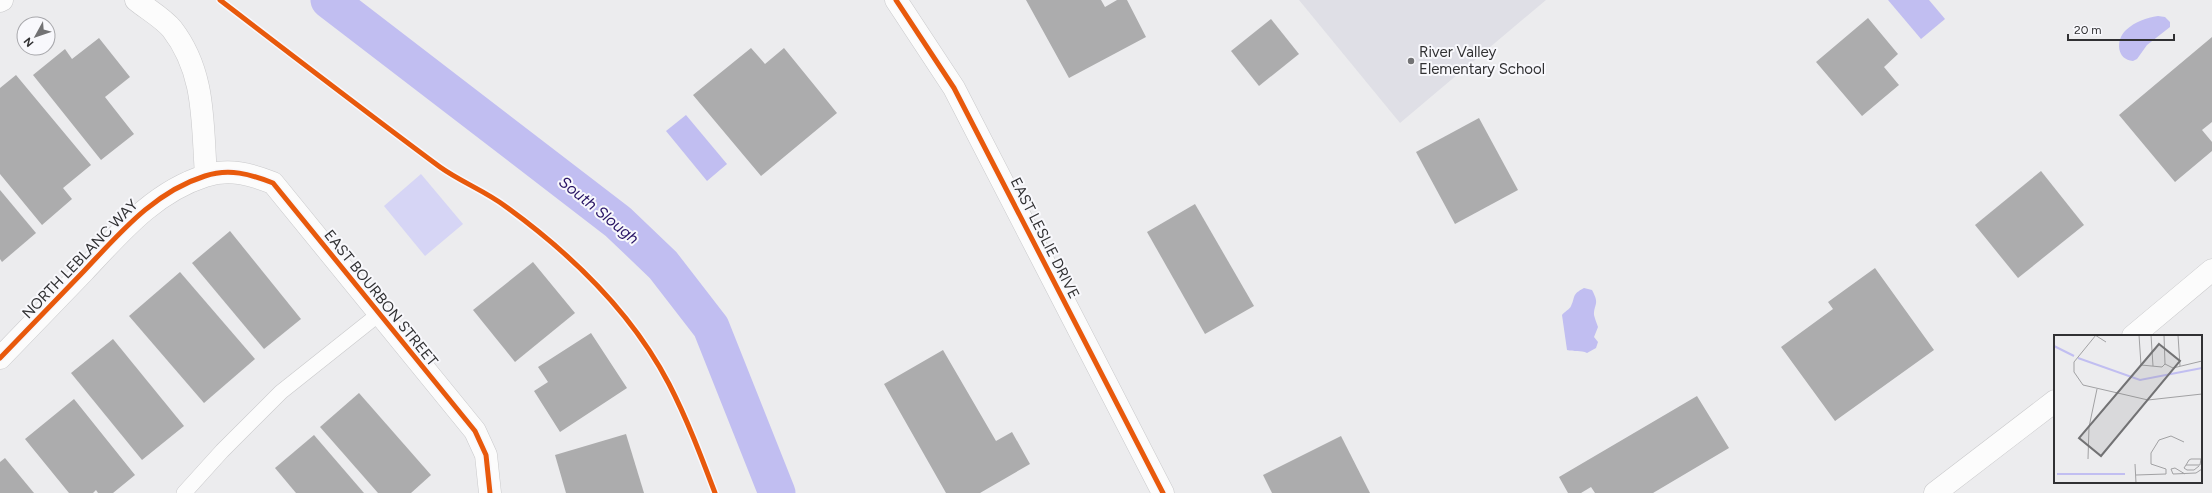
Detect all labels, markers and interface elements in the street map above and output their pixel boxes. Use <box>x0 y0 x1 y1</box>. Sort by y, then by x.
north arrow <box>16 16 56 56</box>
scale bar <box>2068 16 2174 42</box>
text: 20 m <box>2074 23 2102 37</box>
text: N <box>21 35 36 50</box>
place label: River Valley Elementary School <box>1419 43 1545 78</box>
marker: River Valley Elementary School <box>1406 56 1416 66</box>
water label: South Slough <box>555 172 643 248</box>
street label: EAST LESLIE DRIVE <box>1007 174 1083 302</box>
street label: NORTH LEBLANC WAY <box>18 196 142 322</box>
street label: EAST BOURBON STREET <box>320 226 442 370</box>
inset map <box>2054 335 2202 483</box>

